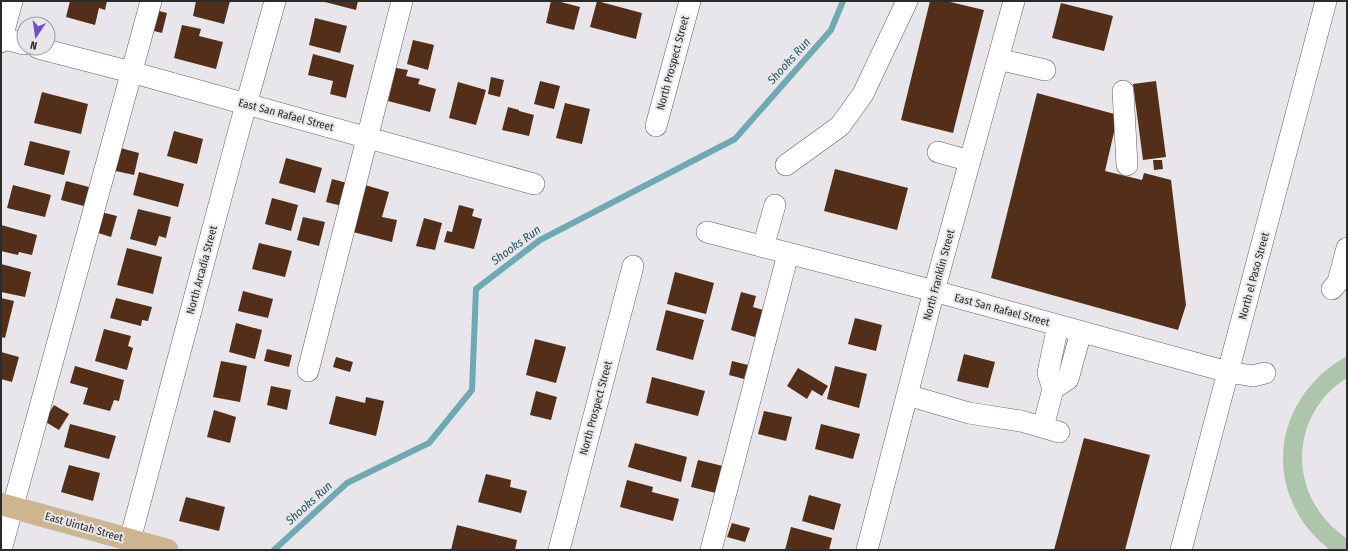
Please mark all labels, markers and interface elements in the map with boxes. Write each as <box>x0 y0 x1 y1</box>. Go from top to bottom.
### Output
street label: North Prospect Street <box>654 14 692 112</box>
north arrow <box>16 16 56 56</box>
water label: Shooks Run <box>764 35 813 88</box>
text: N <box>29 38 39 52</box>
street label: East San Rafael Street <box>237 96 336 134</box>
water label: Shooks Run <box>488 222 543 268</box>
street label: North Arcadia Street <box>184 224 220 316</box>
street label: North Franklin Street <box>921 228 957 322</box>
street label: North el Paso Street <box>1236 231 1272 321</box>
street label: East San Rafael Street <box>953 291 1052 329</box>
street label: North Prospect Street <box>577 359 615 457</box>
water label: Shooks Run <box>282 479 335 528</box>
street label: East Uintah Street <box>43 510 125 544</box>

